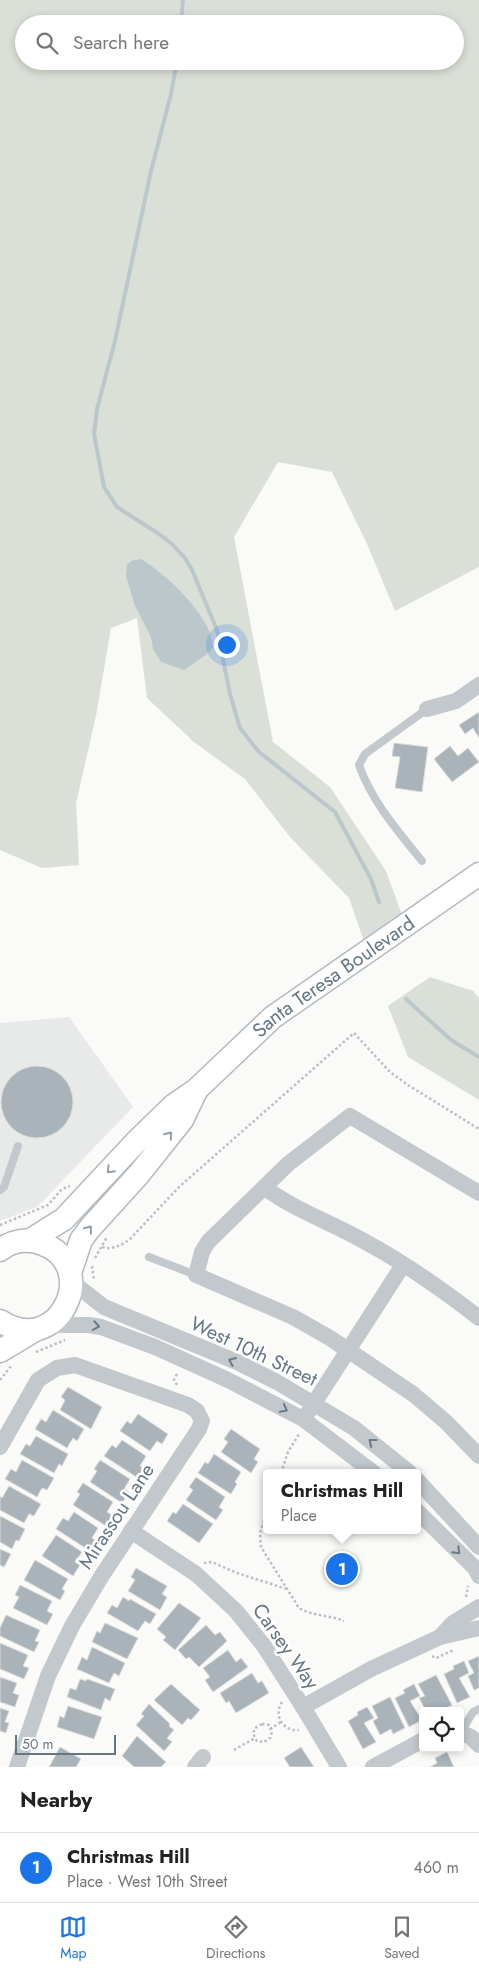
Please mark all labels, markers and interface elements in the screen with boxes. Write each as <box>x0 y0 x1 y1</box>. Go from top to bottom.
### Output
search box <box>15 15 464 70</box>
icon: search <box>33 29 61 57</box>
text: Search here <box>73 29 169 56</box>
your location <box>214 632 240 658</box>
street label: Santa Teresa Boulevard <box>246 909 421 1045</box>
one-way arrow <box>164 1132 173 1141</box>
one-way arrow <box>107 1164 116 1173</box>
one-way arrow <box>84 1225 93 1234</box>
street label: West 10th Street <box>185 1309 322 1394</box>
one-way arrow <box>92 1321 101 1331</box>
one-way arrow <box>228 1356 237 1367</box>
one-way arrow <box>279 1402 288 1412</box>
one-way arrow <box>369 1440 378 1448</box>
street label: Mirassou Lane <box>71 1458 161 1575</box>
popup <box>263 1469 421 1534</box>
text: Christmas Hill <box>281 1477 403 1504</box>
text: Place <box>281 1504 317 1527</box>
one-way arrow <box>452 1545 461 1554</box>
pin: 1 <box>326 1550 358 1588</box>
street label: Carsey Way <box>245 1597 326 1695</box>
map controls <box>419 1707 464 1752</box>
button: locate <box>419 1707 464 1752</box>
scale bar <box>15 1732 116 1755</box>
text: 50 m <box>22 1734 53 1754</box>
text: Nearby <box>20 1785 92 1815</box>
text: Christmas Hill <box>67 1843 190 1870</box>
text: 1 <box>32 1856 40 1879</box>
text: 460 m <box>414 1856 459 1879</box>
text: Place · West 10th Street <box>67 1870 227 1893</box>
tab: Map <box>59 1913 87 1963</box>
tab: Directions <box>206 1913 265 1963</box>
tab: Saved <box>384 1913 420 1963</box>

